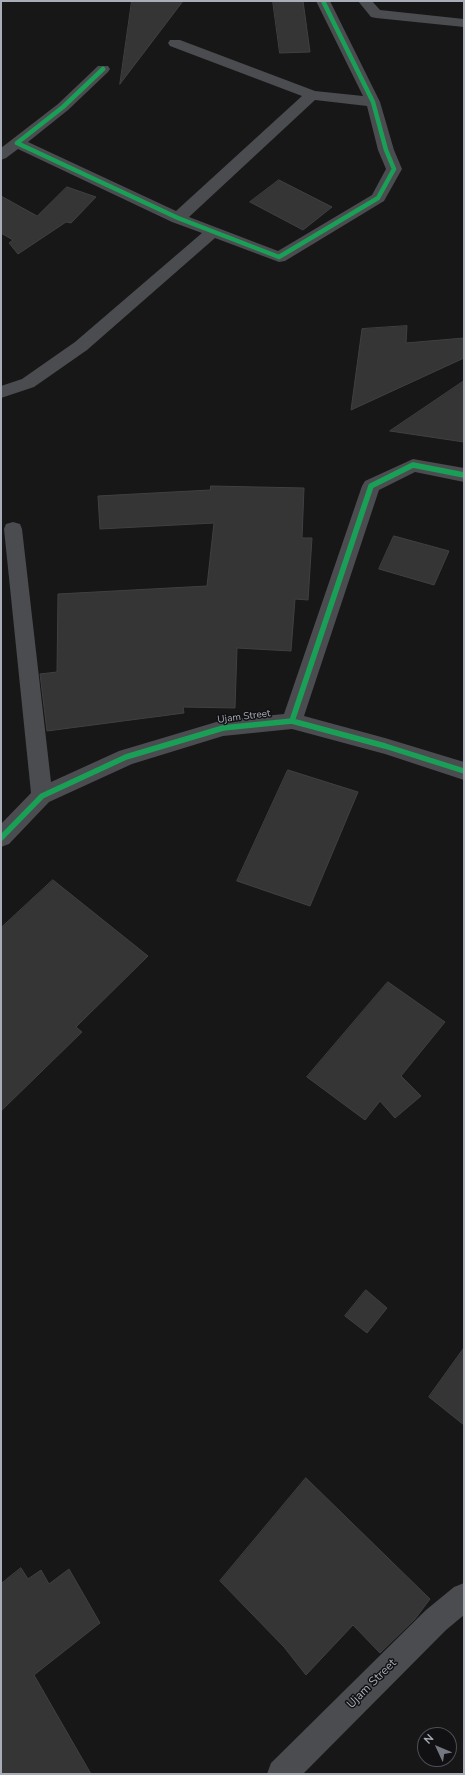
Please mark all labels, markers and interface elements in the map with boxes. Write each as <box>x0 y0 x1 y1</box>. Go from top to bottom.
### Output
street label: Ujam Street <box>217 708 271 726</box>
street label: Ujam Street <box>344 1656 400 1712</box>
north arrow <box>417 1727 457 1767</box>
text: N <box>420 1731 437 1747</box>

